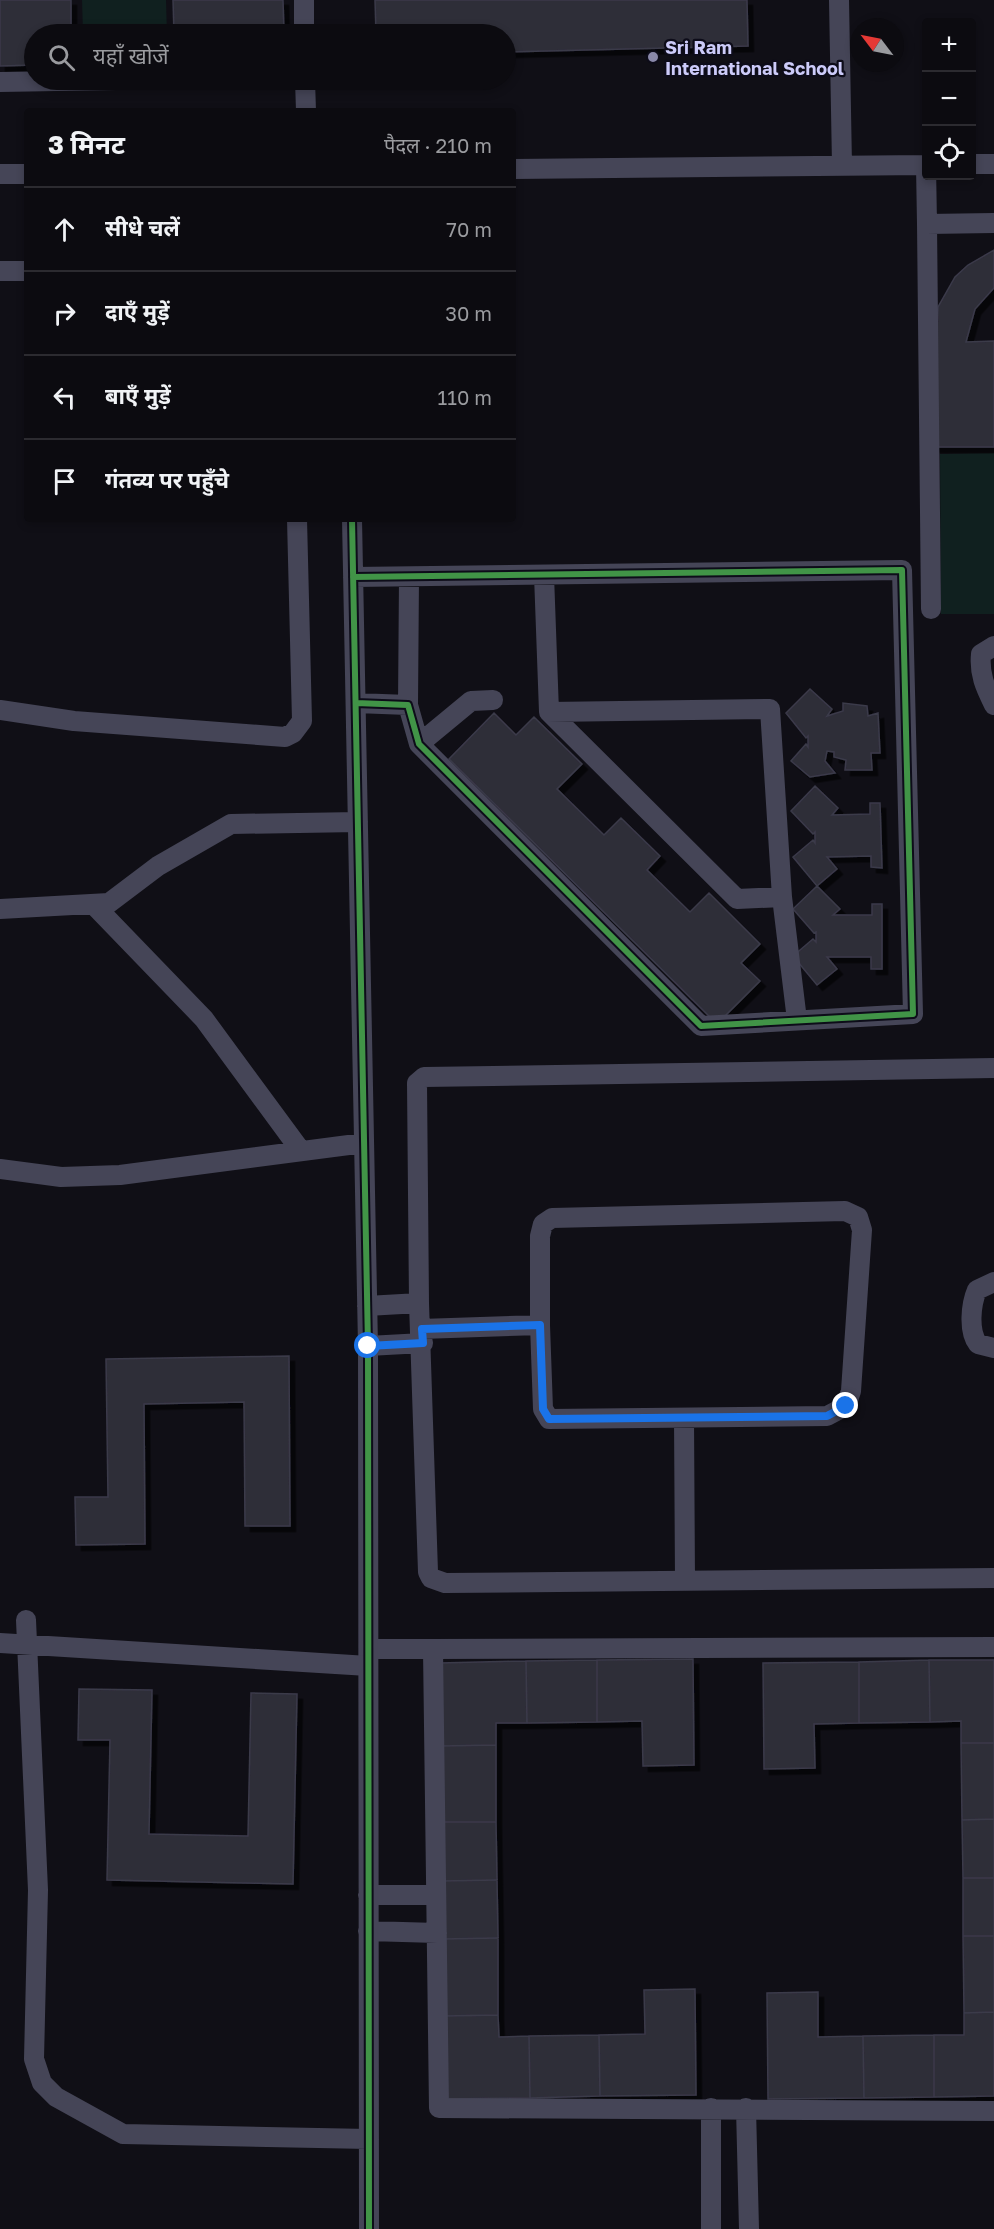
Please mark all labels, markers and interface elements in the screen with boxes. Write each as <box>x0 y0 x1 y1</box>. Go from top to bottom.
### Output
north arrow <box>850 18 904 72</box>
map controls <box>922 18 976 180</box>
button: + <box>922 18 976 72</box>
search box <box>24 24 516 90</box>
place label: Sri Ram International School <box>665 36 844 79</box>
icon: search <box>45 41 78 74</box>
text: यहाँ खोजें <box>93 42 169 69</box>
marker: Sri Ram International School <box>646 50 660 64</box>
button: − <box>922 72 976 126</box>
button: locate <box>922 126 976 180</box>
text: 3 मिनट <box>48 129 125 160</box>
text: पैदल · 210 m <box>384 133 492 157</box>
icon: ahead <box>48 213 81 246</box>
text: सीधे चलें <box>105 214 180 241</box>
text: 70 m <box>446 217 492 241</box>
icon: right <box>48 297 81 330</box>
text: दाएँ मुड़ें <box>105 298 170 325</box>
text: 30 m <box>445 301 492 325</box>
icon: left <box>48 381 81 414</box>
text: बाएँ मुड़ें <box>105 382 171 409</box>
text: 110 m <box>438 385 492 409</box>
icon: arrive <box>48 465 81 498</box>
text: गंतव्य पर पहुँचे <box>105 466 229 493</box>
route start <box>354 1332 380 1358</box>
route end <box>832 1392 858 1418</box>

